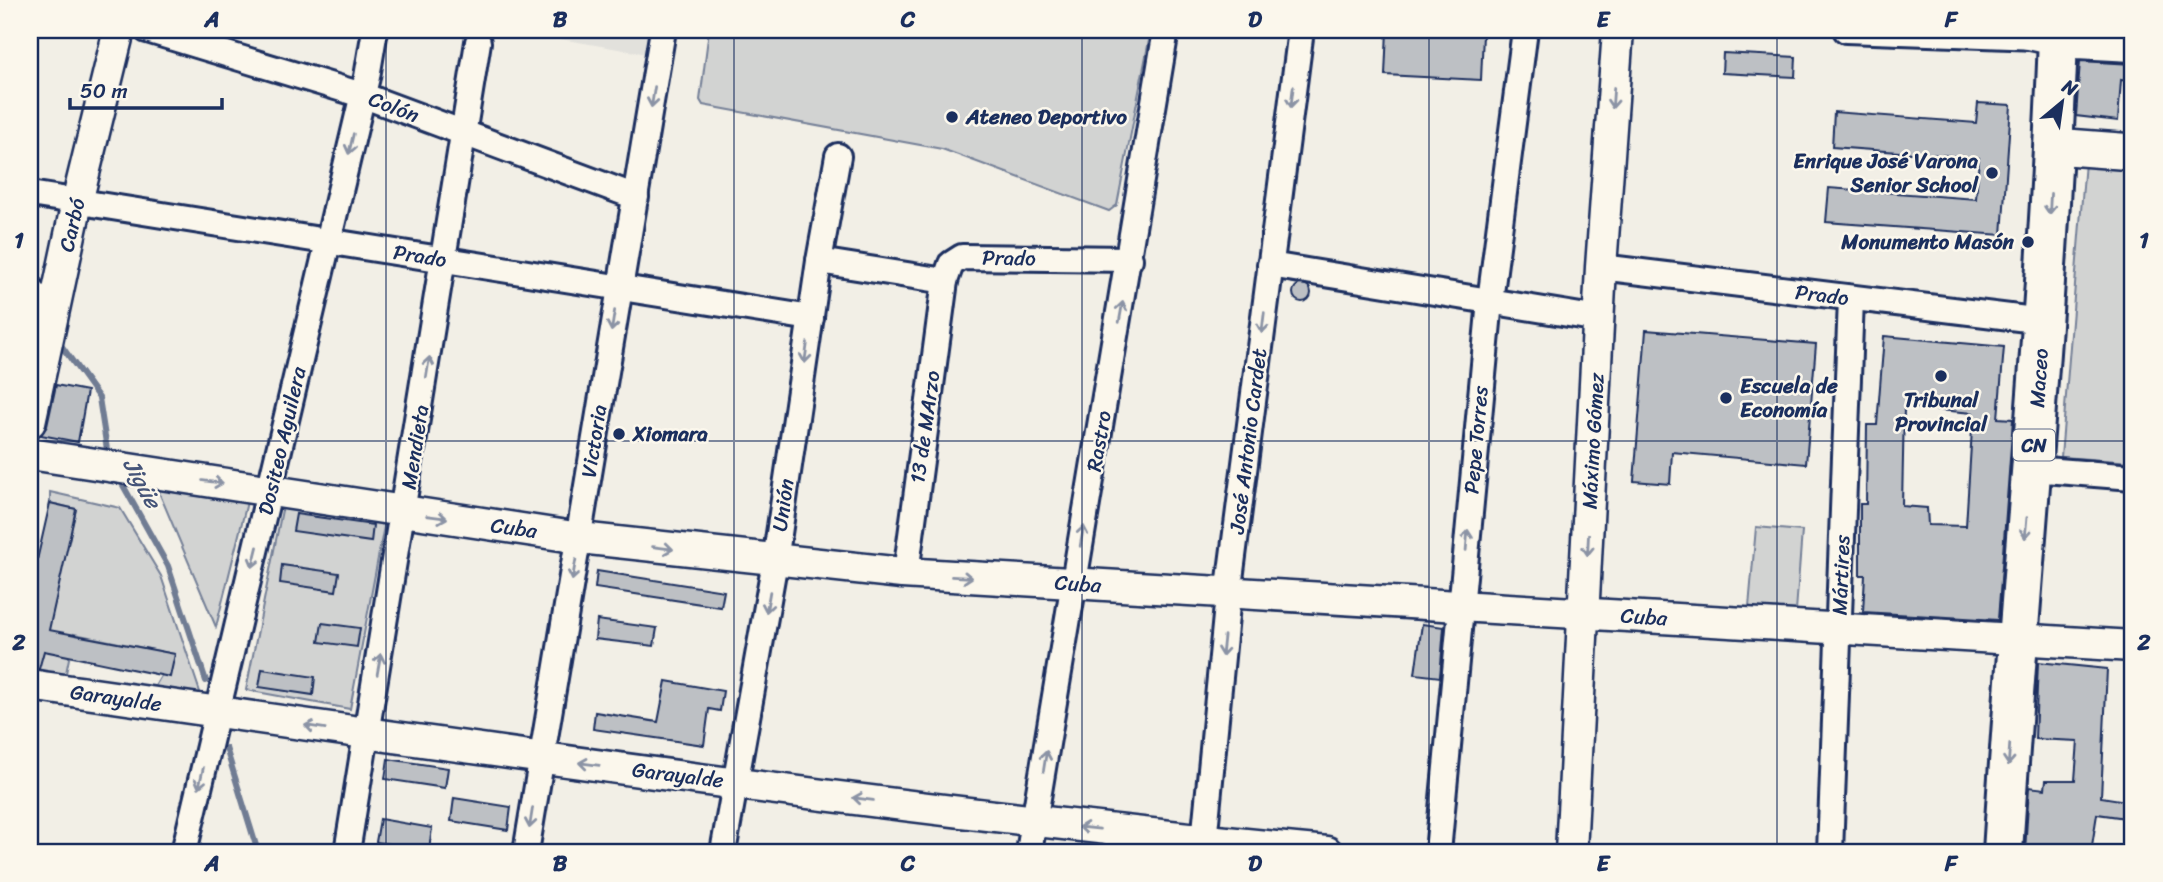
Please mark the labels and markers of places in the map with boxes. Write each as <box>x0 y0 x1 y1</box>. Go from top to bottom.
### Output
place label: Ateneo Deportivo <box>965 98 1127 136</box>
marker: Ateneo Deportivo <box>944 109 960 125</box>
place label: Enrique José Varona Senior School <box>1793 142 1979 204</box>
marker: Enrique José Varona Senior School <box>1984 165 2000 181</box>
place label: Monumento Masón <box>1840 223 2015 261</box>
marker: Monumento Masón <box>2020 234 2036 250</box>
place label: Escuela de Economía <box>1740 367 1838 429</box>
marker: Tribunal Provincial <box>1933 368 1949 384</box>
place label: Tribunal Provincial <box>1895 381 1988 443</box>
marker: Escuela de Economía <box>1718 390 1734 406</box>
place label: Xiomara <box>631 415 708 453</box>
marker: Xiomara <box>611 426 627 442</box>

